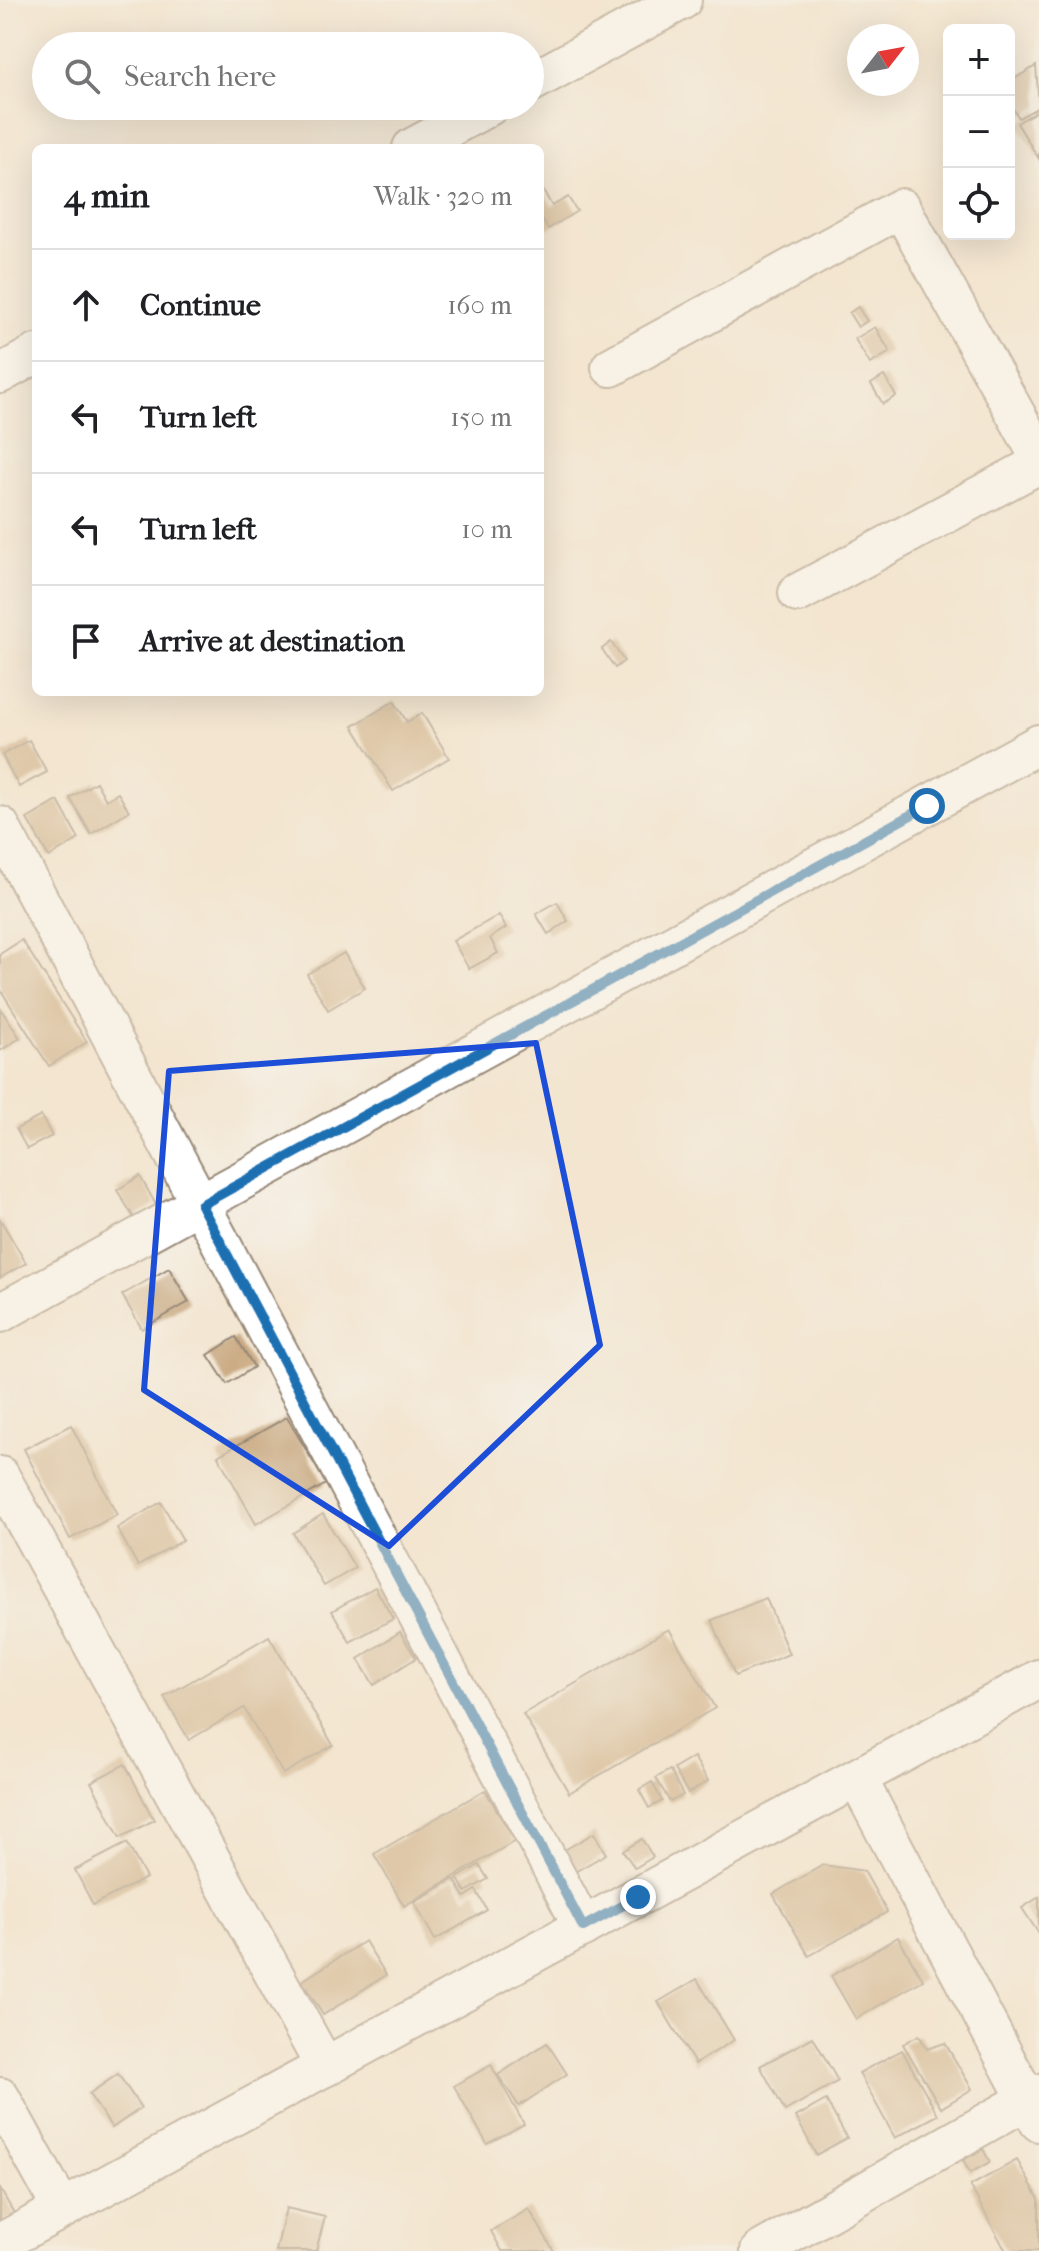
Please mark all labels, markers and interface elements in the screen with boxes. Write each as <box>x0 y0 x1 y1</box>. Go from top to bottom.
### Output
north arrow <box>847 24 919 96</box>
map controls <box>943 24 1015 240</box>
button: + <box>943 24 1015 96</box>
search box <box>32 32 544 120</box>
icon: search <box>60 54 104 98</box>
text: Search here <box>124 59 276 94</box>
button: − <box>943 96 1015 168</box>
button: locate <box>943 168 1015 240</box>
text: 4 min <box>64 176 149 216</box>
text: Walk · 320 m <box>374 181 512 212</box>
icon: ahead <box>64 283 108 327</box>
text: Continue <box>140 288 261 323</box>
text: 160 m <box>447 290 512 321</box>
icon: left <box>64 395 108 439</box>
text: Turn left <box>140 400 257 435</box>
text: 150 m <box>450 402 512 433</box>
icon: left <box>64 507 108 551</box>
text: Turn left <box>140 512 257 547</box>
text: 10 m <box>461 514 512 545</box>
icon: arrive <box>64 619 108 663</box>
text: Arrive at destination <box>140 624 405 659</box>
route start <box>909 788 945 824</box>
route end <box>620 1879 656 1915</box>

